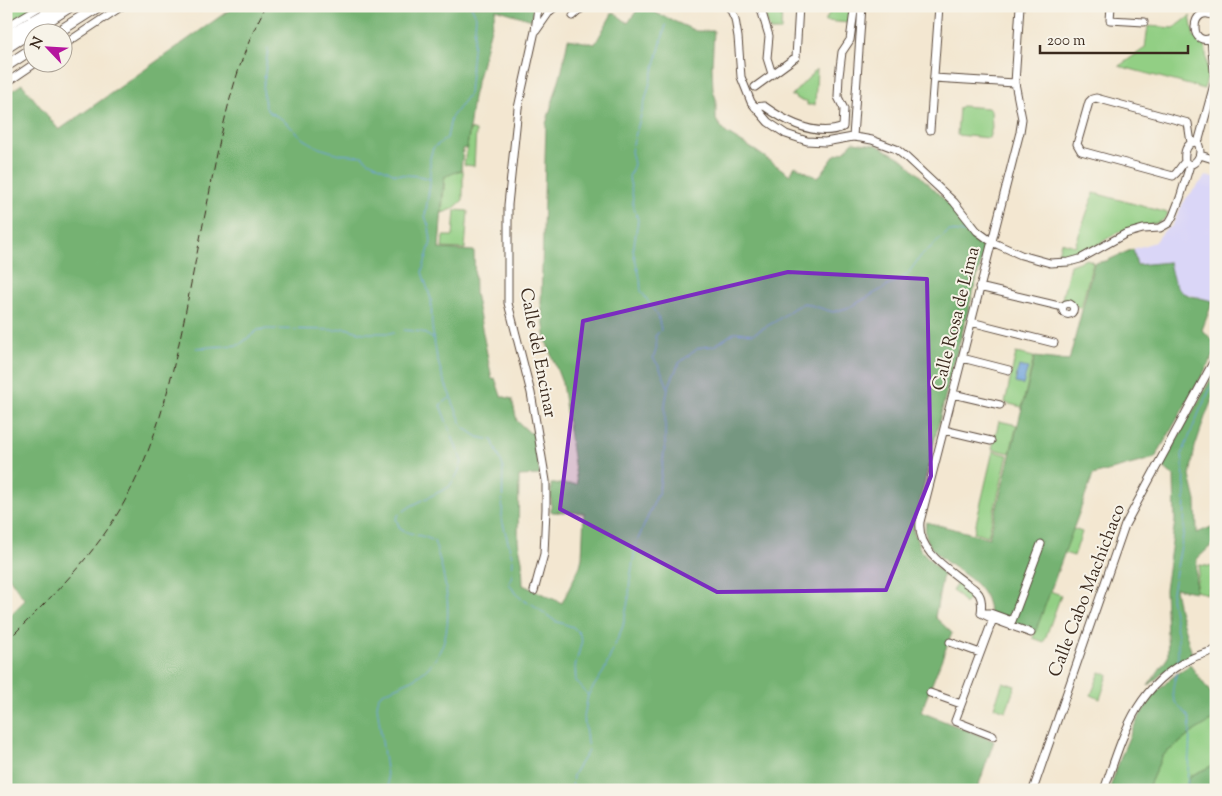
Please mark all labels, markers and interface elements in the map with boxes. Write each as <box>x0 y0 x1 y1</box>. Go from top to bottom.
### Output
north arrow <box>22 22 72 72</box>
scale bar <box>1040 22 1187 54</box>
text: 200 m <box>1047 31 1086 52</box>
text: N <box>27 34 49 53</box>
street label: Calle Rosa de Lima <box>927 244 987 394</box>
street label: Calle del Encinar <box>512 286 562 420</box>
street label: Calle Cabo Machichaco <box>1043 501 1133 681</box>

